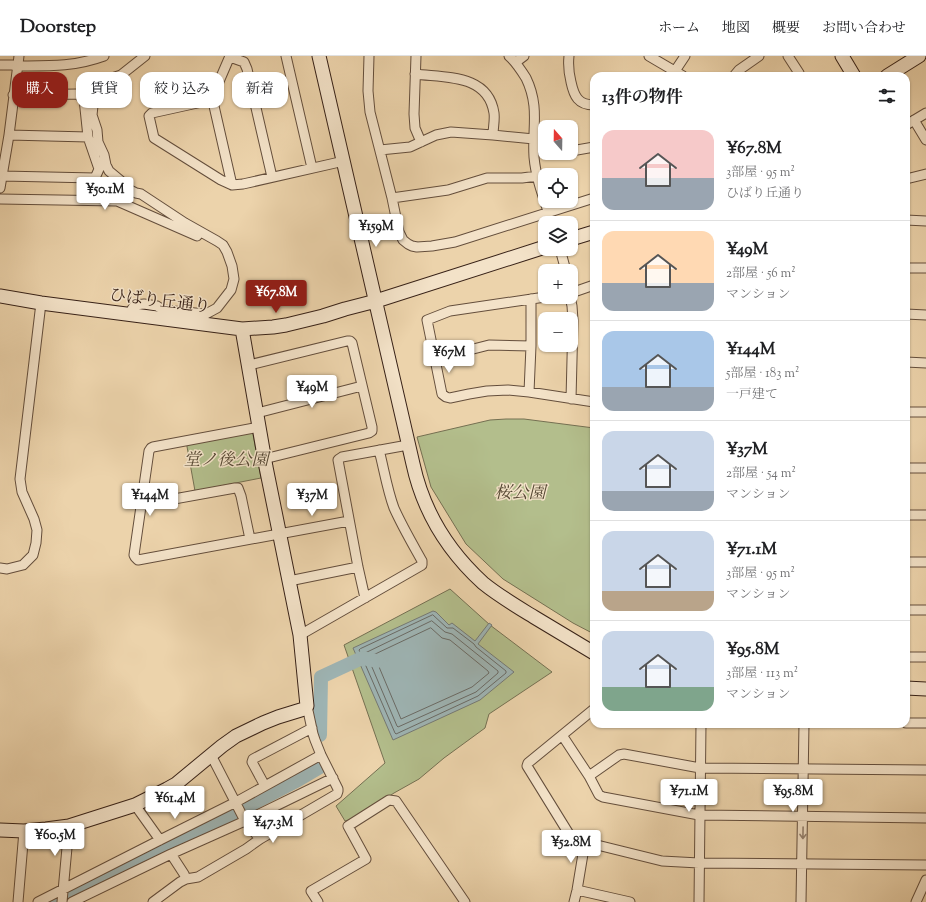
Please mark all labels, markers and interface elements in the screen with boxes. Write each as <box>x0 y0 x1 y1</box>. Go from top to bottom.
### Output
text: Doorstep <box>20 14 96 41</box>
text: ホーム <box>658 19 700 39</box>
text: 地図 <box>722 19 750 39</box>
text: 概要 <box>772 19 800 39</box>
text: お問い合わせ <box>822 19 906 39</box>
chip: 購入 <box>12 72 68 108</box>
chip: 賃貸 <box>76 72 132 108</box>
chip: 絞り込み <box>140 72 224 108</box>
chip: 新着 <box>232 72 288 108</box>
icon: filters <box>876 85 898 107</box>
text: 13件の物件 <box>602 86 683 110</box>
north arrow <box>538 120 578 160</box>
map controls <box>538 120 578 352</box>
text: ¥67.8M <box>726 137 782 161</box>
icon: home <box>634 146 682 194</box>
text: 3部屋 · 95 m² <box>726 164 795 182</box>
button: locate <box>538 168 578 208</box>
pin: ¥50.1M <box>72 177 138 211</box>
text: ¥50.1M <box>86 181 125 199</box>
text: ひばり丘通り <box>726 185 804 203</box>
pin: ¥159M <box>348 214 404 248</box>
button: layers <box>538 216 578 256</box>
text: ¥159M <box>358 218 394 236</box>
text: ¥49M <box>726 238 768 262</box>
icon: home <box>634 247 682 295</box>
button: + <box>538 264 578 304</box>
text: 2部屋 · 56 m² <box>726 265 796 283</box>
pin: ¥67.8M <box>243 280 309 314</box>
street label: ひばり丘通り <box>108 284 212 320</box>
text: ¥67.8M <box>255 284 297 302</box>
text: マンション <box>726 286 790 304</box>
button: − <box>538 312 578 352</box>
text: ¥144M <box>726 338 776 362</box>
pin: ¥67M <box>425 340 473 374</box>
text: ¥67M <box>432 344 466 362</box>
icon: home <box>634 347 682 395</box>
text: 5部屋 · 183 m² <box>726 365 799 383</box>
pin: ¥49M <box>288 375 336 409</box>
text: ¥49M <box>296 379 328 397</box>
text: 一戸建て <box>726 386 778 404</box>
text: ¥37M <box>726 438 768 462</box>
icon: home <box>634 447 682 495</box>
park label: 堂ノ後公園 <box>184 449 271 473</box>
text: 2部屋 · 54 m² <box>726 465 796 483</box>
park label: 桜公園 <box>495 482 548 506</box>
pin: ¥144M <box>122 483 178 517</box>
pin: ¥37M <box>288 483 336 517</box>
text: マンション <box>726 486 790 504</box>
text: ¥144M <box>131 487 169 505</box>
text: ¥37M <box>296 487 328 505</box>
text: ¥71.1M <box>726 538 777 562</box>
icon: home <box>634 547 682 595</box>
text: 3部屋 · 95 m² <box>726 565 795 583</box>
text: マンション <box>726 586 790 604</box>
text: ¥95.8M <box>726 638 779 662</box>
icon: home <box>634 647 682 695</box>
text: 3部屋 · 113 m² <box>726 665 798 683</box>
text: マンション <box>726 686 790 704</box>
pin: ¥71.1M <box>656 779 722 813</box>
pin: ¥95.8M <box>760 779 826 813</box>
text: ¥71.1M <box>670 783 708 801</box>
text: ¥95.8M <box>773 783 813 801</box>
pin: ¥61.4M <box>142 786 208 820</box>
text: ¥61.4M <box>154 790 196 808</box>
pin: ¥47.3M <box>240 810 306 844</box>
text: ¥47.3M <box>253 814 293 832</box>
pin: ¥60.5M <box>22 823 88 857</box>
one-way arrow <box>799 826 807 839</box>
text: ¥60.5M <box>34 827 76 845</box>
pin: ¥52.8M <box>538 830 604 864</box>
text: ¥52.8M <box>551 834 591 852</box>

